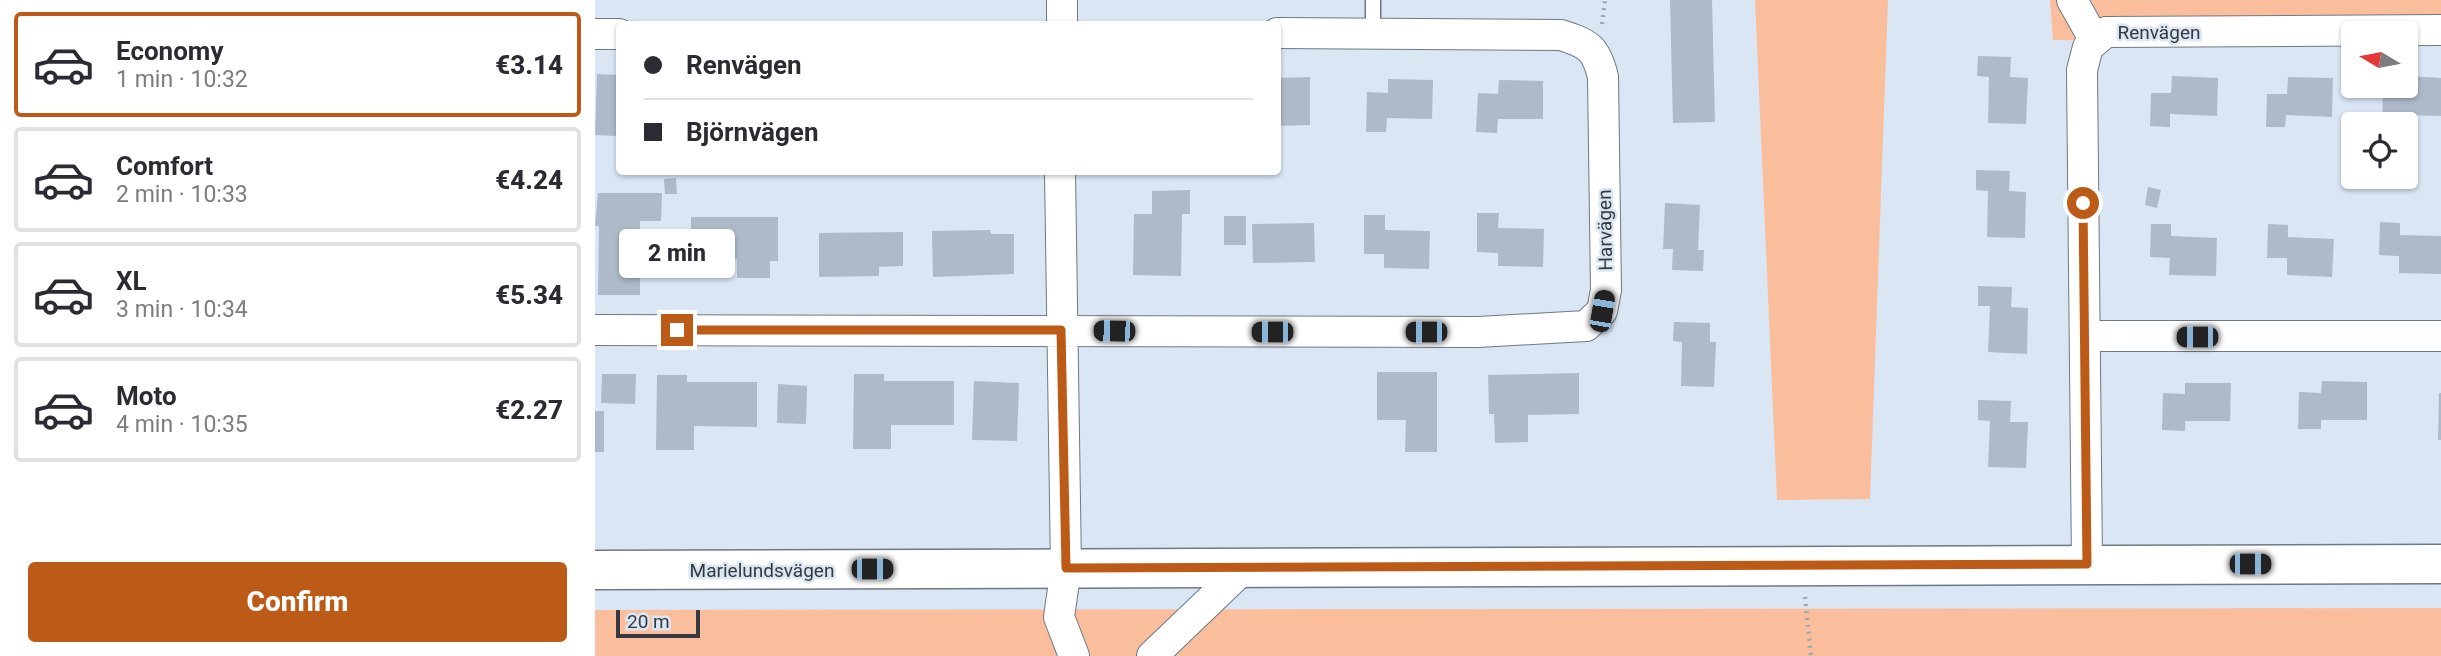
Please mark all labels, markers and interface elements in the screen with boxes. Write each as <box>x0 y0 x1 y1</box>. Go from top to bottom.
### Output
street label: Renvägen <box>2118 21 2200 44</box>
north arrow <box>2341 21 2419 98</box>
map controls <box>2341 21 2418 189</box>
icon: car <box>32 33 95 96</box>
text: Economy <box>116 36 223 66</box>
text: €3.14 <box>495 50 563 80</box>
text: Renvägen <box>686 50 802 80</box>
text: 1 min · 10:32 <box>116 66 248 93</box>
button: locate <box>2341 112 2418 189</box>
text: Björnvägen <box>686 117 819 147</box>
icon: car <box>32 148 95 211</box>
text: Comfort <box>116 151 213 181</box>
text: €4.24 <box>495 165 563 195</box>
text: 2 min · 10:33 <box>116 181 248 208</box>
route start <box>2067 187 2099 219</box>
street label: Harvägen <box>1593 189 1617 271</box>
callout: 2 min <box>619 229 735 278</box>
text: 2 min <box>648 240 706 267</box>
icon: car <box>32 263 95 326</box>
text: XL <box>116 266 147 296</box>
text: €5.34 <box>495 280 563 310</box>
car <box>1589 288 1616 334</box>
text: 3 min · 10:34 <box>116 296 248 323</box>
route end <box>661 314 693 346</box>
car <box>1093 320 1136 342</box>
car <box>1252 322 1294 343</box>
car <box>1406 322 1448 343</box>
car <box>2177 327 2219 348</box>
icon: car <box>32 378 95 441</box>
text: Moto <box>116 381 177 411</box>
text: €2.27 <box>495 395 563 425</box>
text: 4 min · 10:35 <box>116 411 248 438</box>
car <box>2230 554 2272 575</box>
street label: Marielundsvägen <box>690 559 834 582</box>
car <box>852 559 894 580</box>
button: Confirm <box>28 562 567 642</box>
scale bar <box>616 607 700 639</box>
text: 20 m <box>627 610 670 633</box>

